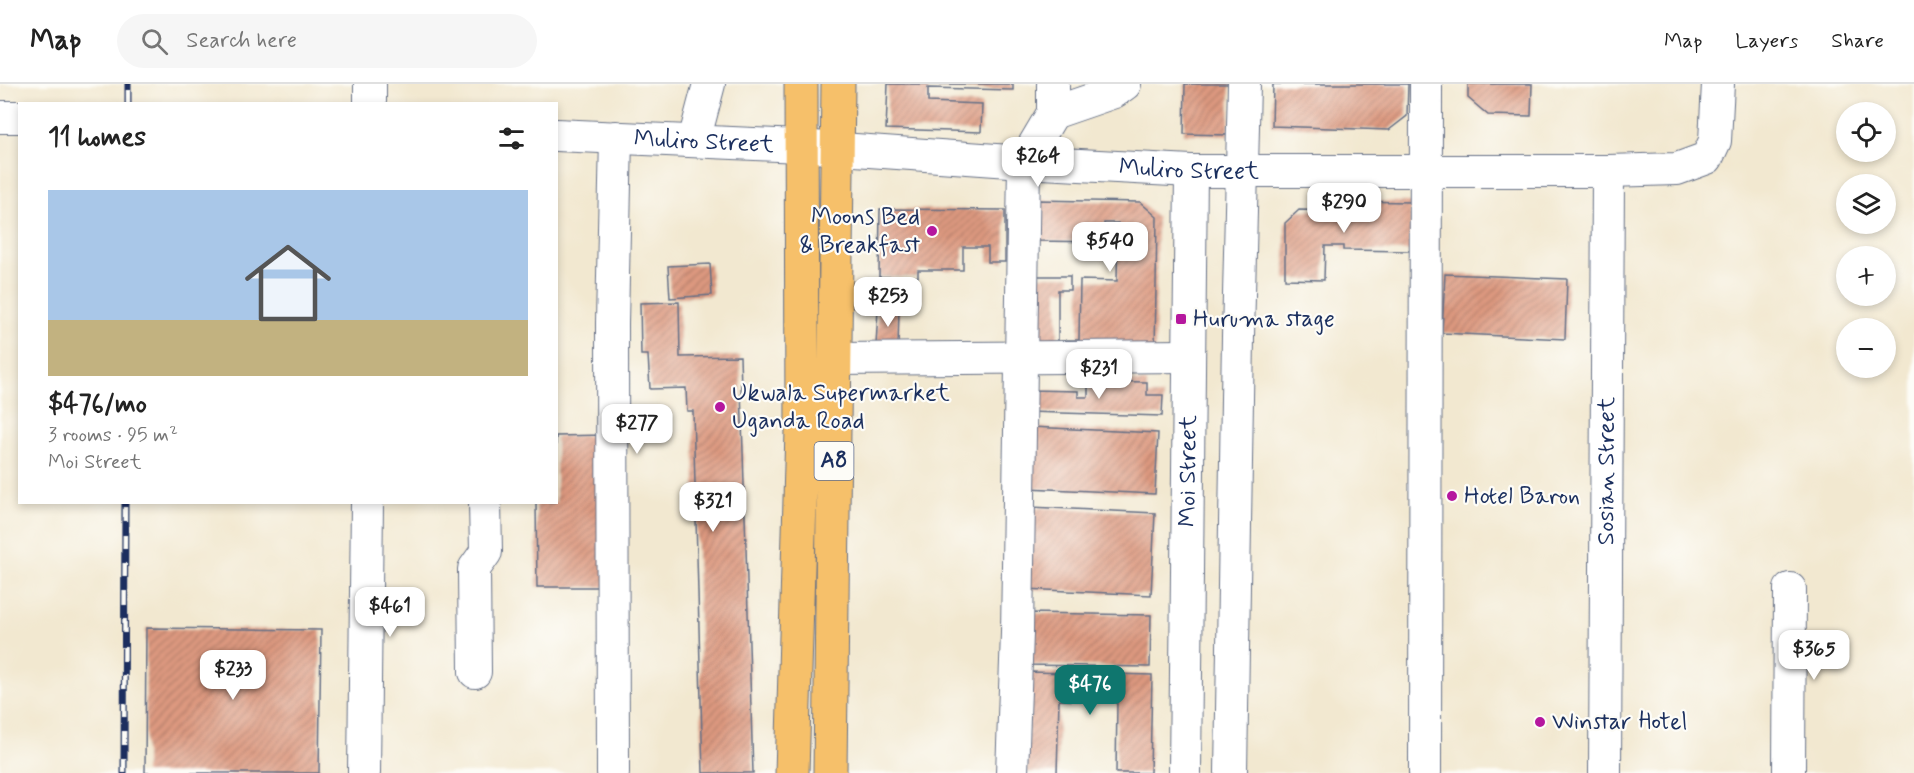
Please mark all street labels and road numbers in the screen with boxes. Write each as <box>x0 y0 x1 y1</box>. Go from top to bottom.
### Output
street label: Muliro Street <box>633 123 775 160</box>
street label: Muliro Street <box>1118 152 1259 187</box>
street label: Sosian Street <box>1591 397 1622 545</box>
street label: Moi Street <box>1172 415 1204 527</box>
road number: A8 <box>814 442 854 480</box>

